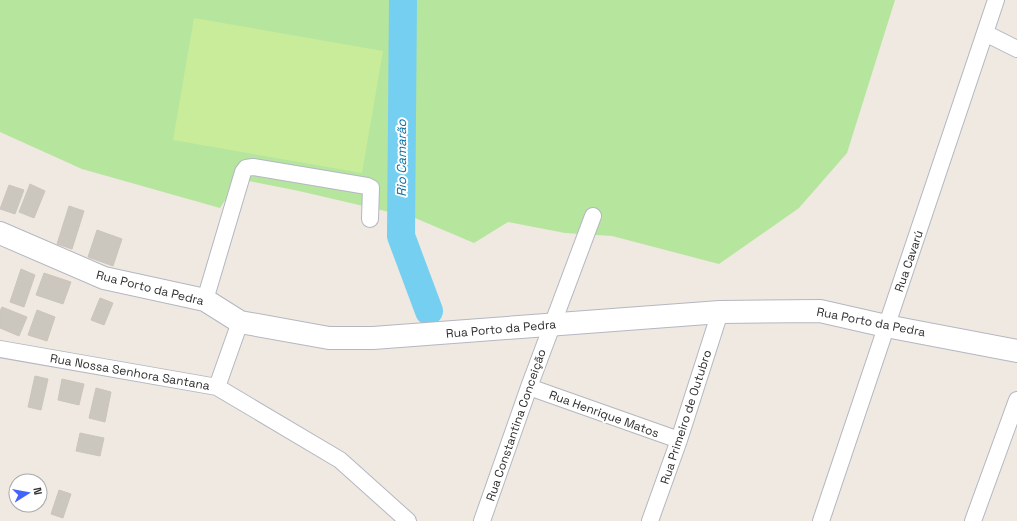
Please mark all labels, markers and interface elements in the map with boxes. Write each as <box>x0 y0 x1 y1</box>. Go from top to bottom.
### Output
water label: Rio Camarão <box>393 118 410 197</box>
street label: Rua Cavarú <box>891 228 927 294</box>
street label: Rua Porto da Pedra <box>94 267 206 309</box>
street label: Rua Porto da Pedra <box>815 304 927 340</box>
street label: Rua Porto da Pedra <box>445 316 557 342</box>
street label: Rua Constantina Conceição <box>482 347 550 503</box>
street label: Rua Primeiro de Outubro <box>657 348 715 486</box>
street label: Rua Nossa Senhora Santana <box>49 350 211 394</box>
street label: Rua Henrique Matos <box>547 387 661 441</box>
north arrow <box>8 473 48 513</box>
text: N <box>30 486 45 496</box>

